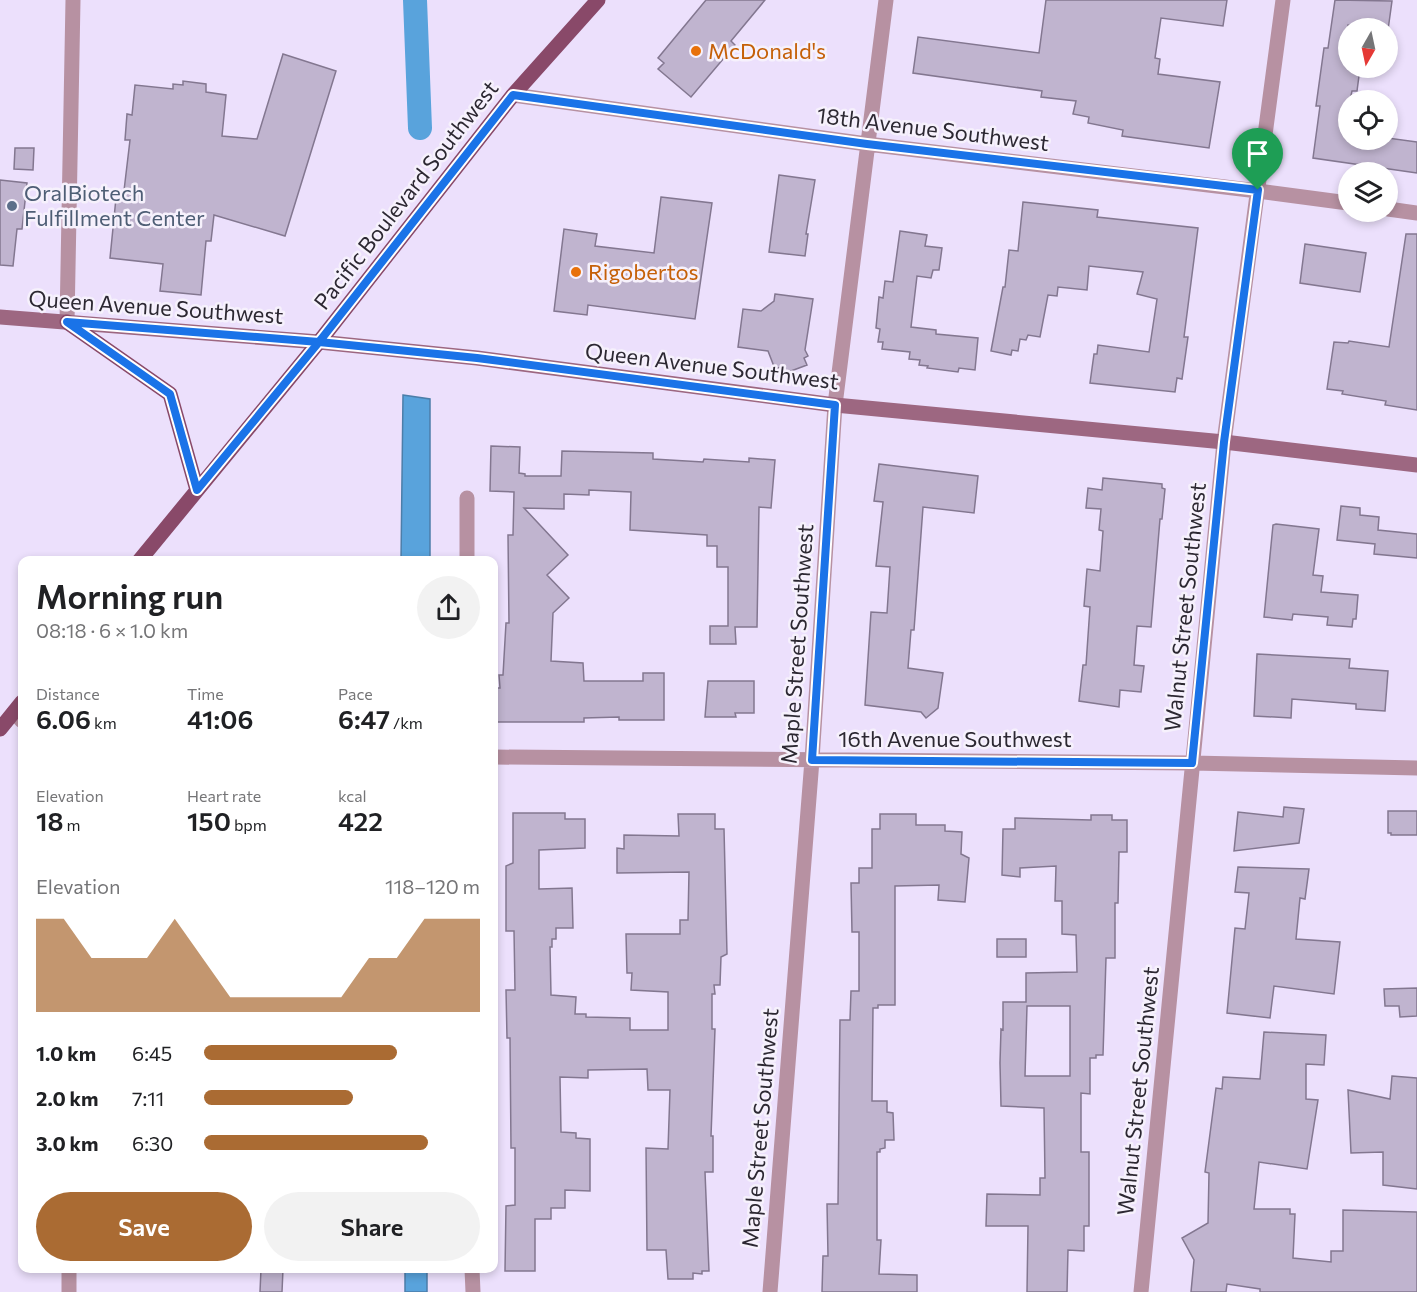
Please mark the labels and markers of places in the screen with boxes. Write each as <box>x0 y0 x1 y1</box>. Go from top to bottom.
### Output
place label: McDonald's <box>708 37 826 64</box>
marker: McDonald's <box>689 44 703 58</box>
pin <box>1232 128 1283 190</box>
place label: OralBiotech Fulfillment Center <box>24 179 205 231</box>
marker: OralBiotech Fulfillment Center <box>5 199 19 213</box>
place label: Rigobertos <box>588 258 698 285</box>
marker: Rigobertos <box>569 265 583 279</box>

